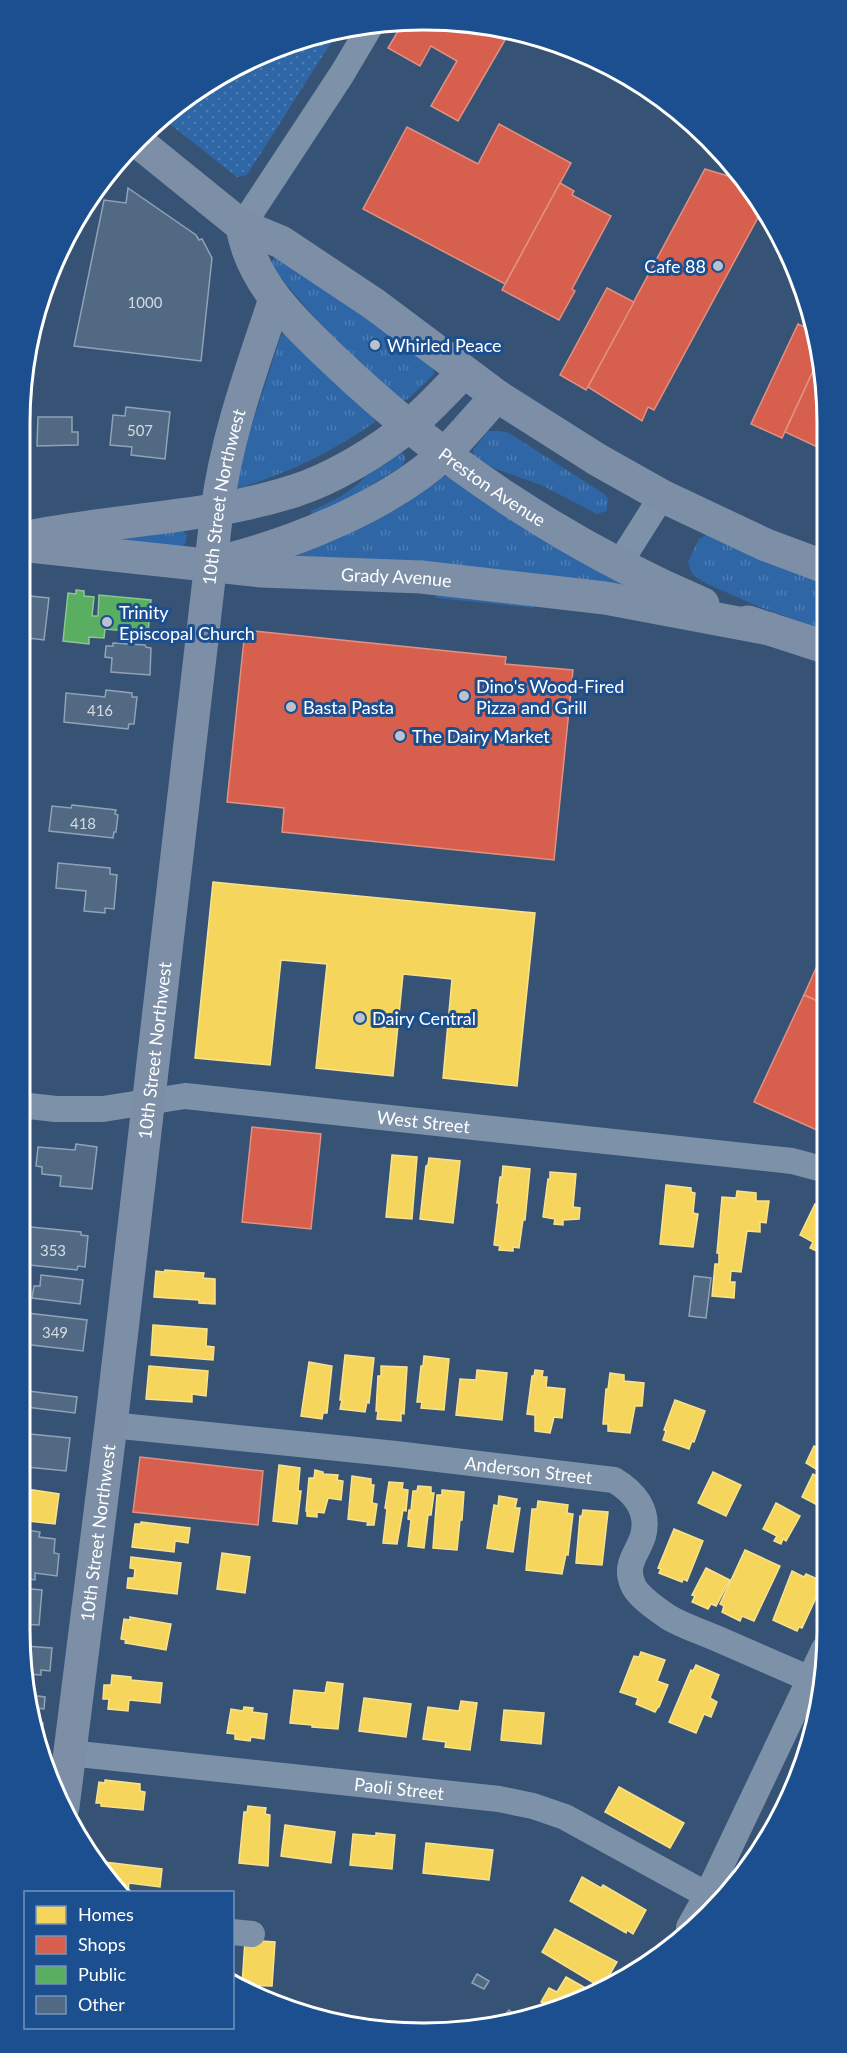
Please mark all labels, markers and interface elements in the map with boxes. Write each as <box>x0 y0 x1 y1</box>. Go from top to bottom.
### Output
place label: Cafe 88 <box>644 255 706 277</box>
marker: Cafe 88 <box>711 259 725 273</box>
house number: 1000 <box>128 293 163 311</box>
place label: Whirled Peace <box>387 334 502 356</box>
marker: Whirled Peace <box>368 338 382 352</box>
street label: 10th Street Northwest <box>197 406 250 586</box>
house number: 507 <box>127 421 153 439</box>
street label: Preston Avenue <box>435 443 550 531</box>
street label: Grady Avenue <box>341 563 453 591</box>
place label: Trinity Episcopal Church <box>119 601 255 644</box>
marker: Trinity Episcopal Church <box>100 615 114 629</box>
place label: Dino's Wood-Fired Pizza and Grill <box>476 675 624 718</box>
marker: Dino's Wood-Fired Pizza and Grill <box>457 689 471 703</box>
place label: Basta Pasta <box>303 696 394 718</box>
marker: Basta Pasta <box>284 700 298 714</box>
house number: 416 <box>87 701 113 719</box>
place label: The Dairy Market <box>412 725 550 747</box>
marker: The Dairy Market <box>393 729 407 743</box>
house number: 418 <box>70 814 96 832</box>
street label: 10th Street Northwest <box>133 960 176 1140</box>
place label: Dairy Central <box>372 1007 476 1029</box>
marker: Dairy Central <box>353 1011 367 1025</box>
street label: West Street <box>376 1106 472 1137</box>
house number: 353 <box>40 1241 66 1259</box>
house number: 349 <box>42 1323 68 1341</box>
street label: 10th Street Northwest <box>75 1443 120 1623</box>
street label: Anderson Street <box>464 1451 594 1488</box>
street label: Paoli Street <box>353 1773 446 1804</box>
legend <box>24 1891 234 2029</box>
text: Homes <box>78 1903 134 1925</box>
text: Shops <box>78 1933 126 1955</box>
text: Public <box>78 1963 126 1985</box>
text: Other <box>78 1993 125 2015</box>

